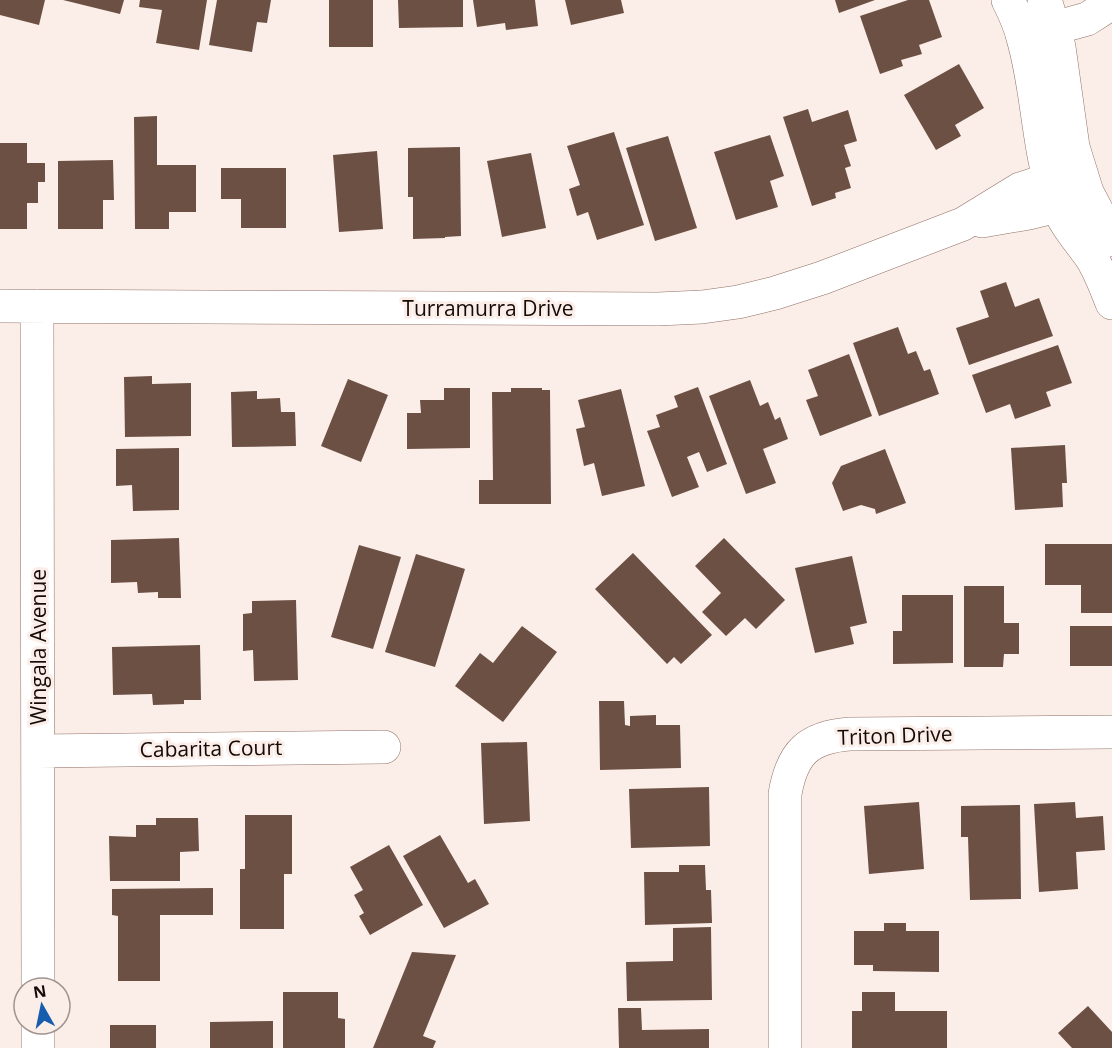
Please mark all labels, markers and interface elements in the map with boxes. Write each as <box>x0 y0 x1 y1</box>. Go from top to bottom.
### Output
street label: Turramurra Drive <box>402 294 574 322</box>
street label: Wingala Avenue <box>24 569 52 725</box>
street label: Triton Drive <box>837 719 953 751</box>
street label: Cabarita Court <box>139 733 283 763</box>
north arrow <box>12 976 72 1036</box>
text: N <box>32 979 48 1003</box>

